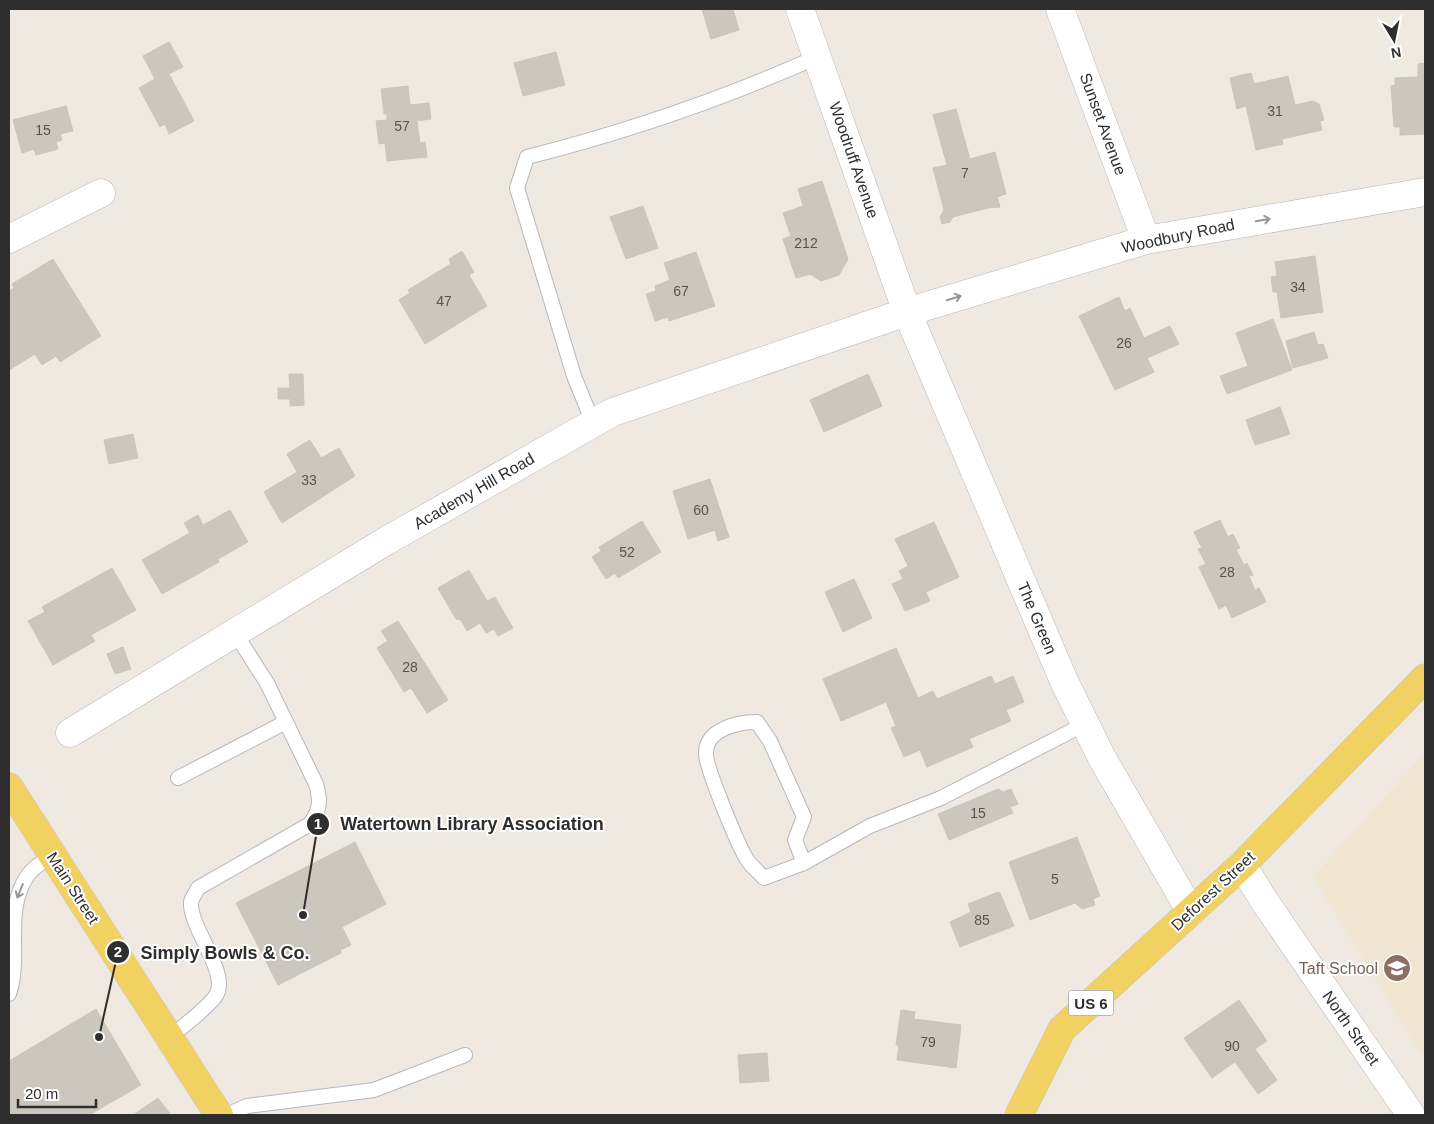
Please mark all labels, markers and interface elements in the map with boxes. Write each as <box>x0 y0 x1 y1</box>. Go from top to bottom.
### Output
north arrow <box>1369 15 1419 65</box>
text: N <box>1390 44 1403 62</box>
street label: Sunset Avenue <box>1077 71 1129 177</box>
street label: Woodruff Avenue <box>826 100 882 220</box>
house number: 31 <box>1267 103 1283 119</box>
house number: 57 <box>394 118 410 134</box>
house number: 15 <box>35 122 51 138</box>
house number: 7 <box>961 165 969 181</box>
one-way arrow <box>1255 214 1271 224</box>
street label: Woodbury Road <box>1120 216 1236 256</box>
house number: 212 <box>794 235 818 251</box>
house number: 34 <box>1290 279 1306 295</box>
house number: 67 <box>673 283 689 299</box>
one-way arrow <box>945 292 961 302</box>
house number: 47 <box>436 293 452 309</box>
house number: 26 <box>1116 335 1132 351</box>
street label: Academy Hill Road <box>411 450 537 532</box>
house number: 33 <box>301 472 317 488</box>
house number: 60 <box>693 502 709 518</box>
house number: 52 <box>619 544 635 560</box>
house number: 28 <box>1219 564 1235 580</box>
street label: The Green <box>1014 579 1060 657</box>
house number: 28 <box>402 659 418 675</box>
house number: 15 <box>970 805 986 821</box>
callout: Watertown Library Association <box>305 807 614 840</box>
text: Watertown Library Association <box>340 814 604 834</box>
text: 1 <box>314 815 322 832</box>
street label: Deforest Street <box>1168 848 1259 934</box>
street label: Main Street <box>44 849 103 927</box>
house number: 5 <box>1051 871 1059 887</box>
one-way arrow <box>15 883 25 898</box>
house number: 85 <box>974 912 990 928</box>
callout: Simply Bowls & Co. <box>105 936 319 969</box>
text: 2 <box>114 943 122 960</box>
text: Simply Bowls & Co. <box>140 943 310 963</box>
school or university icon: Taft School <box>1382 953 1412 983</box>
place label: Taft School <box>1299 960 1378 977</box>
street label: North Street <box>1319 988 1383 1069</box>
road number: US 6 <box>1068 990 1114 1016</box>
house number: 79 <box>920 1034 936 1050</box>
house number: 90 <box>1224 1038 1240 1054</box>
scale bar <box>18 1076 95 1108</box>
text: 20 m <box>25 1085 58 1102</box>

